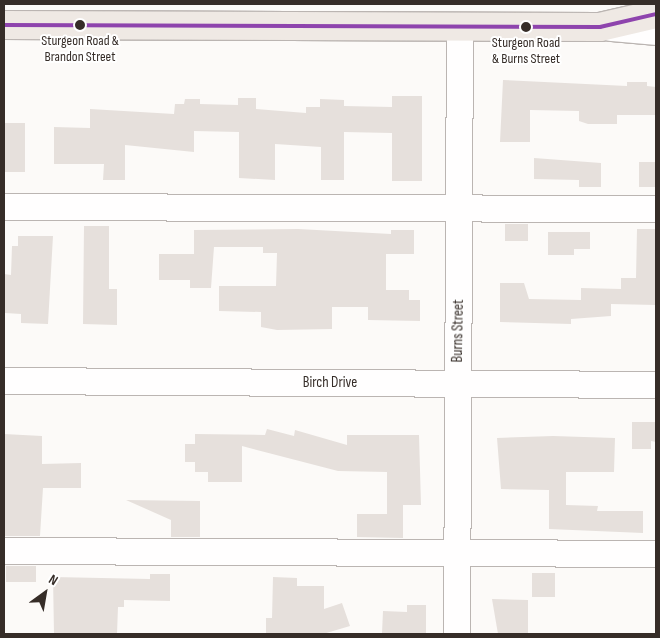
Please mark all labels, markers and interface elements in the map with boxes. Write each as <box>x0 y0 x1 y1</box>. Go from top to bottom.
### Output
marker: Sturgeon Road & Brandon Street <box>75 20 85 30</box>
marker: Sturgeon Road & Burns Street <box>521 22 531 32</box>
place label: Sturgeon Road & Brandon Street <box>41 33 119 65</box>
place label: Sturgeon Road & Burns Street <box>492 35 560 68</box>
street label: Burns Street <box>448 299 468 363</box>
street label: Birch Drive <box>303 374 357 392</box>
north arrow <box>20 568 70 618</box>
text: N <box>46 571 61 589</box>

